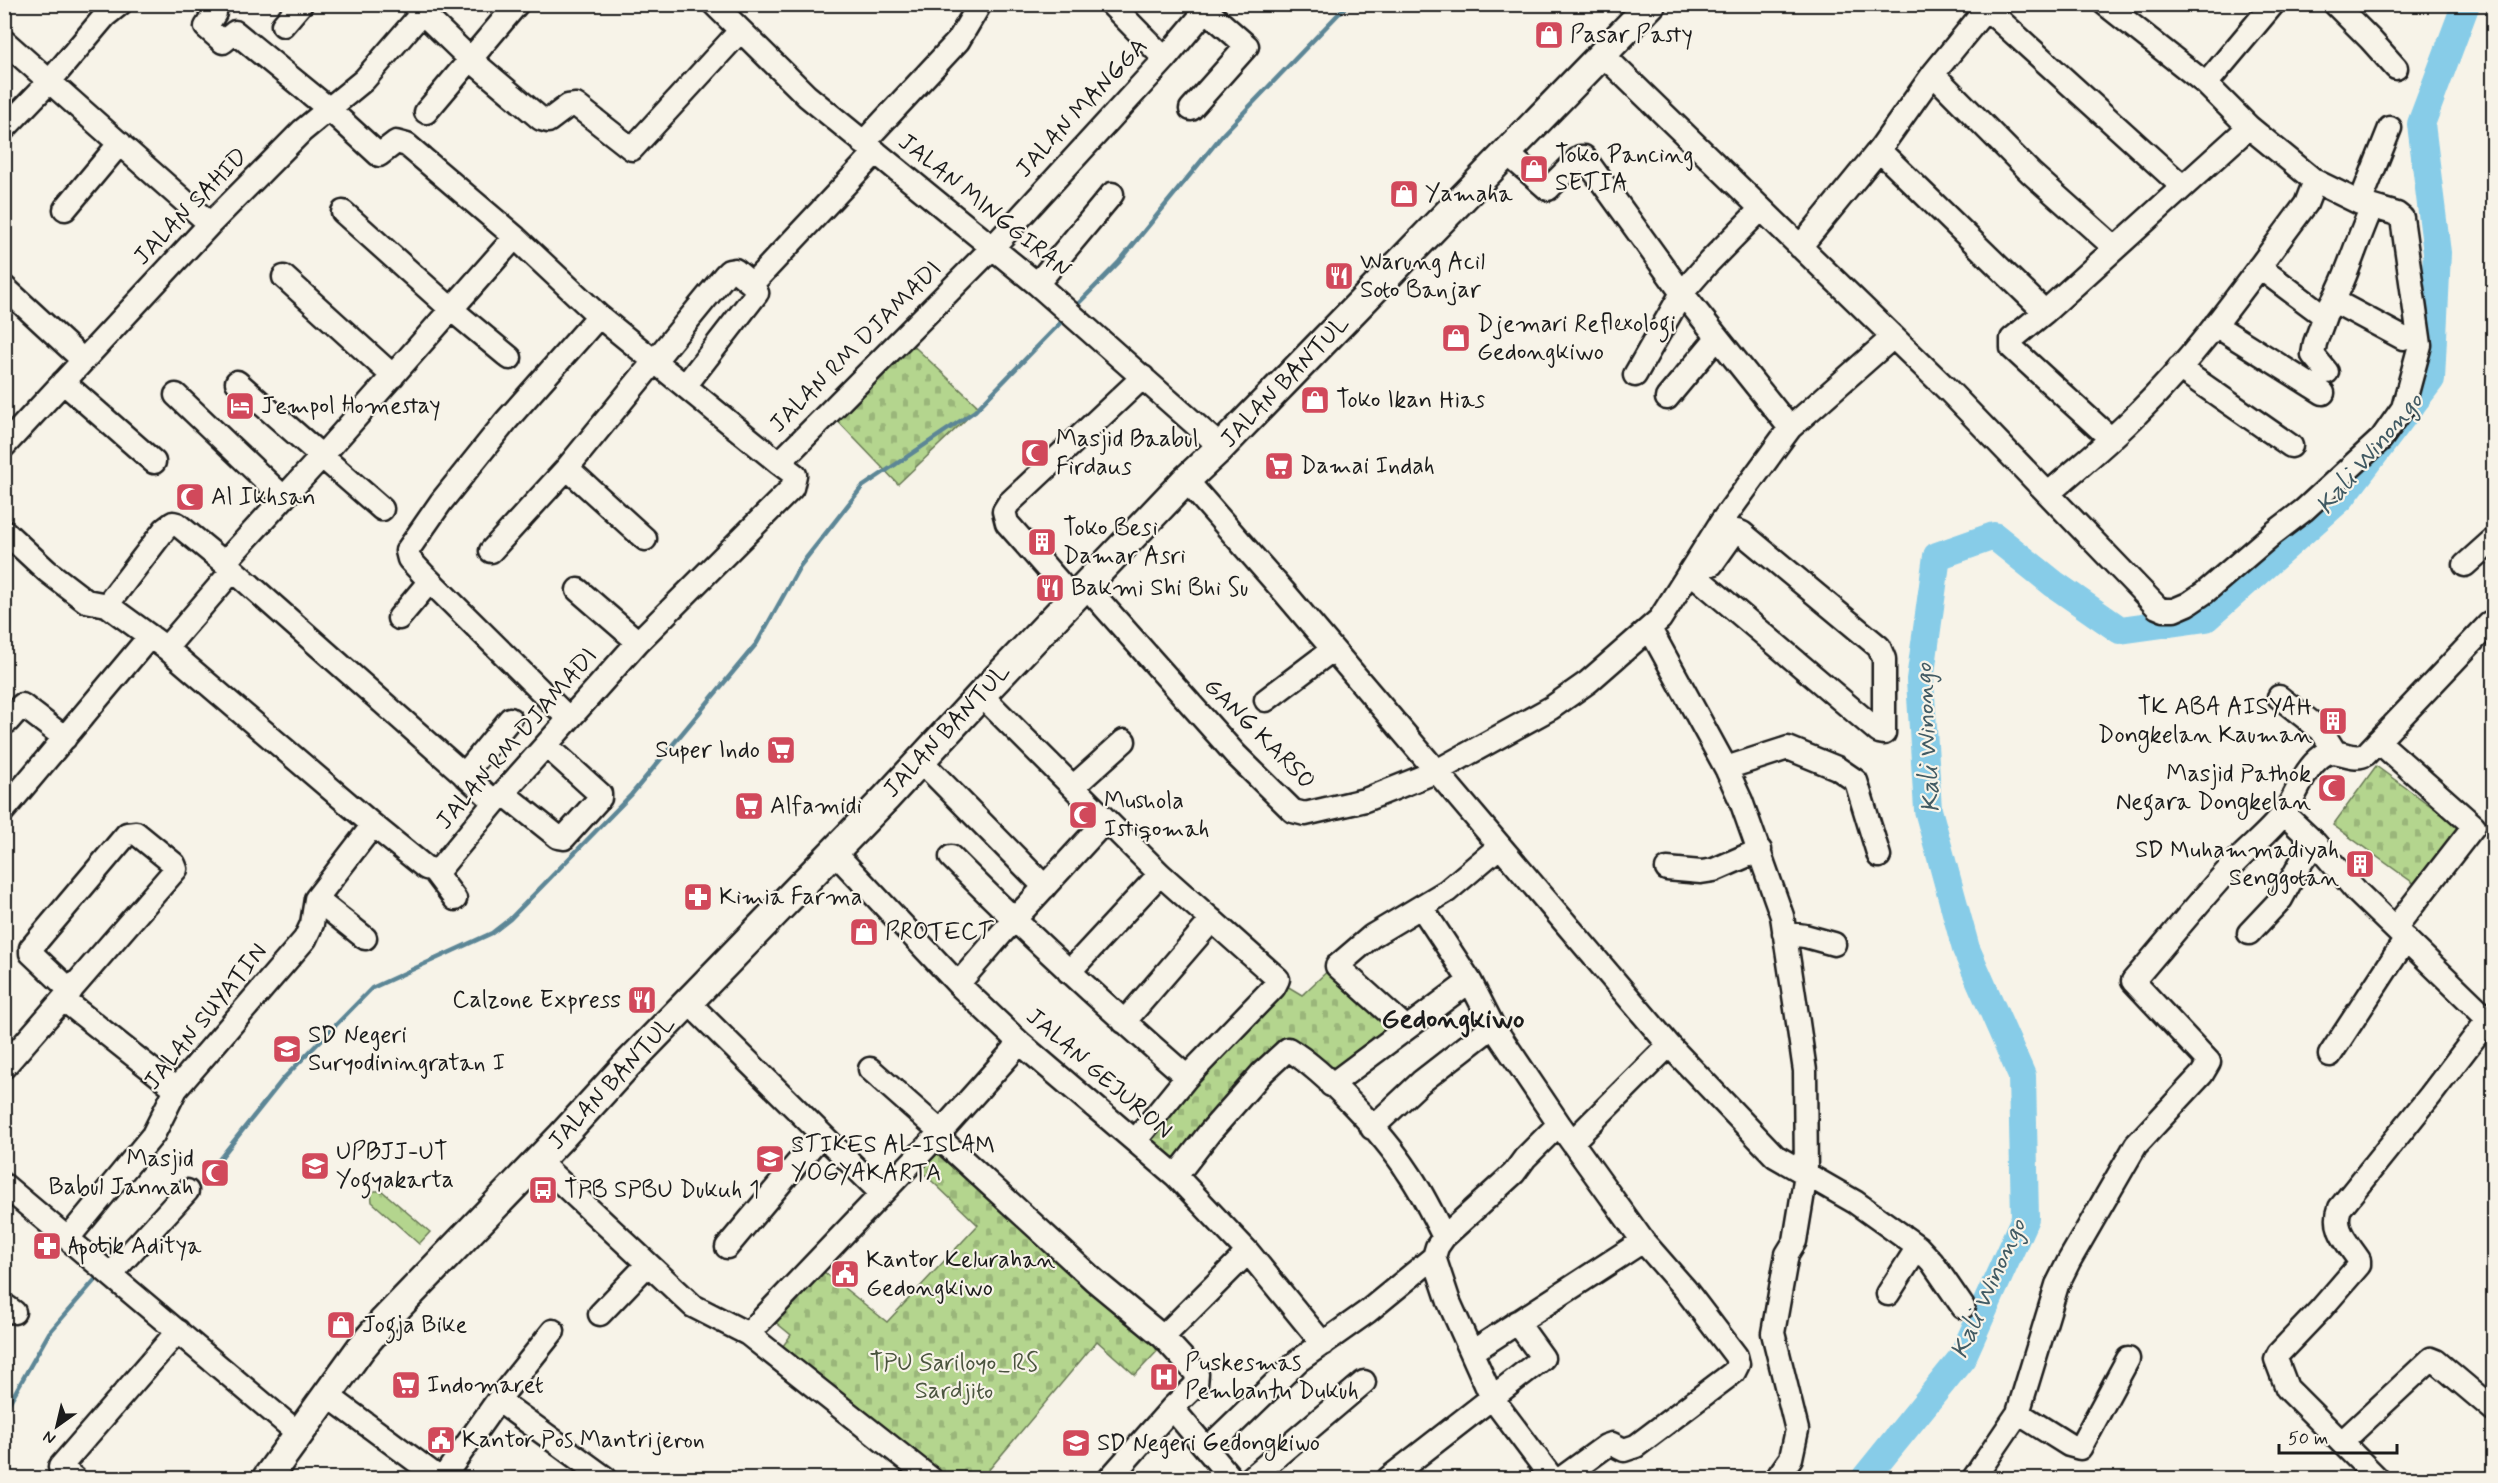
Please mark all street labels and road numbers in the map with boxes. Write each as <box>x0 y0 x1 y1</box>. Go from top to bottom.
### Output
street label: JALAN MANGGA <box>1009 31 1155 185</box>
street label: JALAN MINGGIRAN <box>891 127 1077 285</box>
street label: JALAN SAHID <box>127 142 255 272</box>
street label: JALAN RM DJAMADI <box>763 254 949 440</box>
street label: JALAN BANTUL <box>1214 309 1356 455</box>
street label: JALAN RM DJAMADI <box>429 641 605 837</box>
street label: JALAN BANTUL <box>877 657 1017 805</box>
street label: GANG KARSO <box>1196 671 1322 797</box>
street label: JALAN SUYATIN <box>137 937 275 1097</box>
street label: JALAN GEJURON <box>1019 1002 1179 1146</box>
street label: JALAN BANTUL <box>542 1009 682 1157</box>

